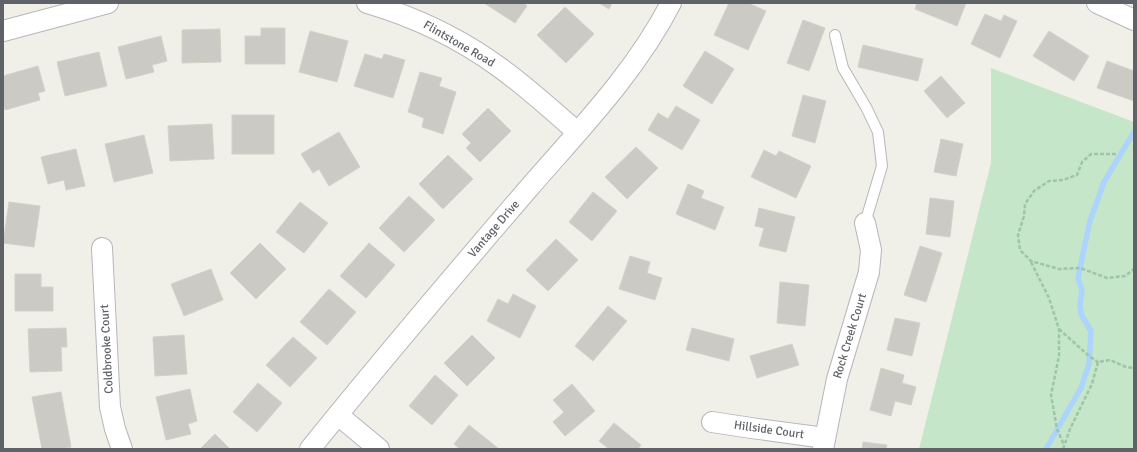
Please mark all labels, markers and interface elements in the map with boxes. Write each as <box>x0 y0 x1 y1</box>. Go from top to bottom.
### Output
street label: Flintstone Road <box>421 17 497 71</box>
street label: Vantage Drive <box>465 197 523 261</box>
street label: Rock Creek Court <box>830 291 870 381</box>
street label: Coldbrooke Court <box>97 304 117 394</box>
street label: Hillside Court <box>733 418 805 442</box>

